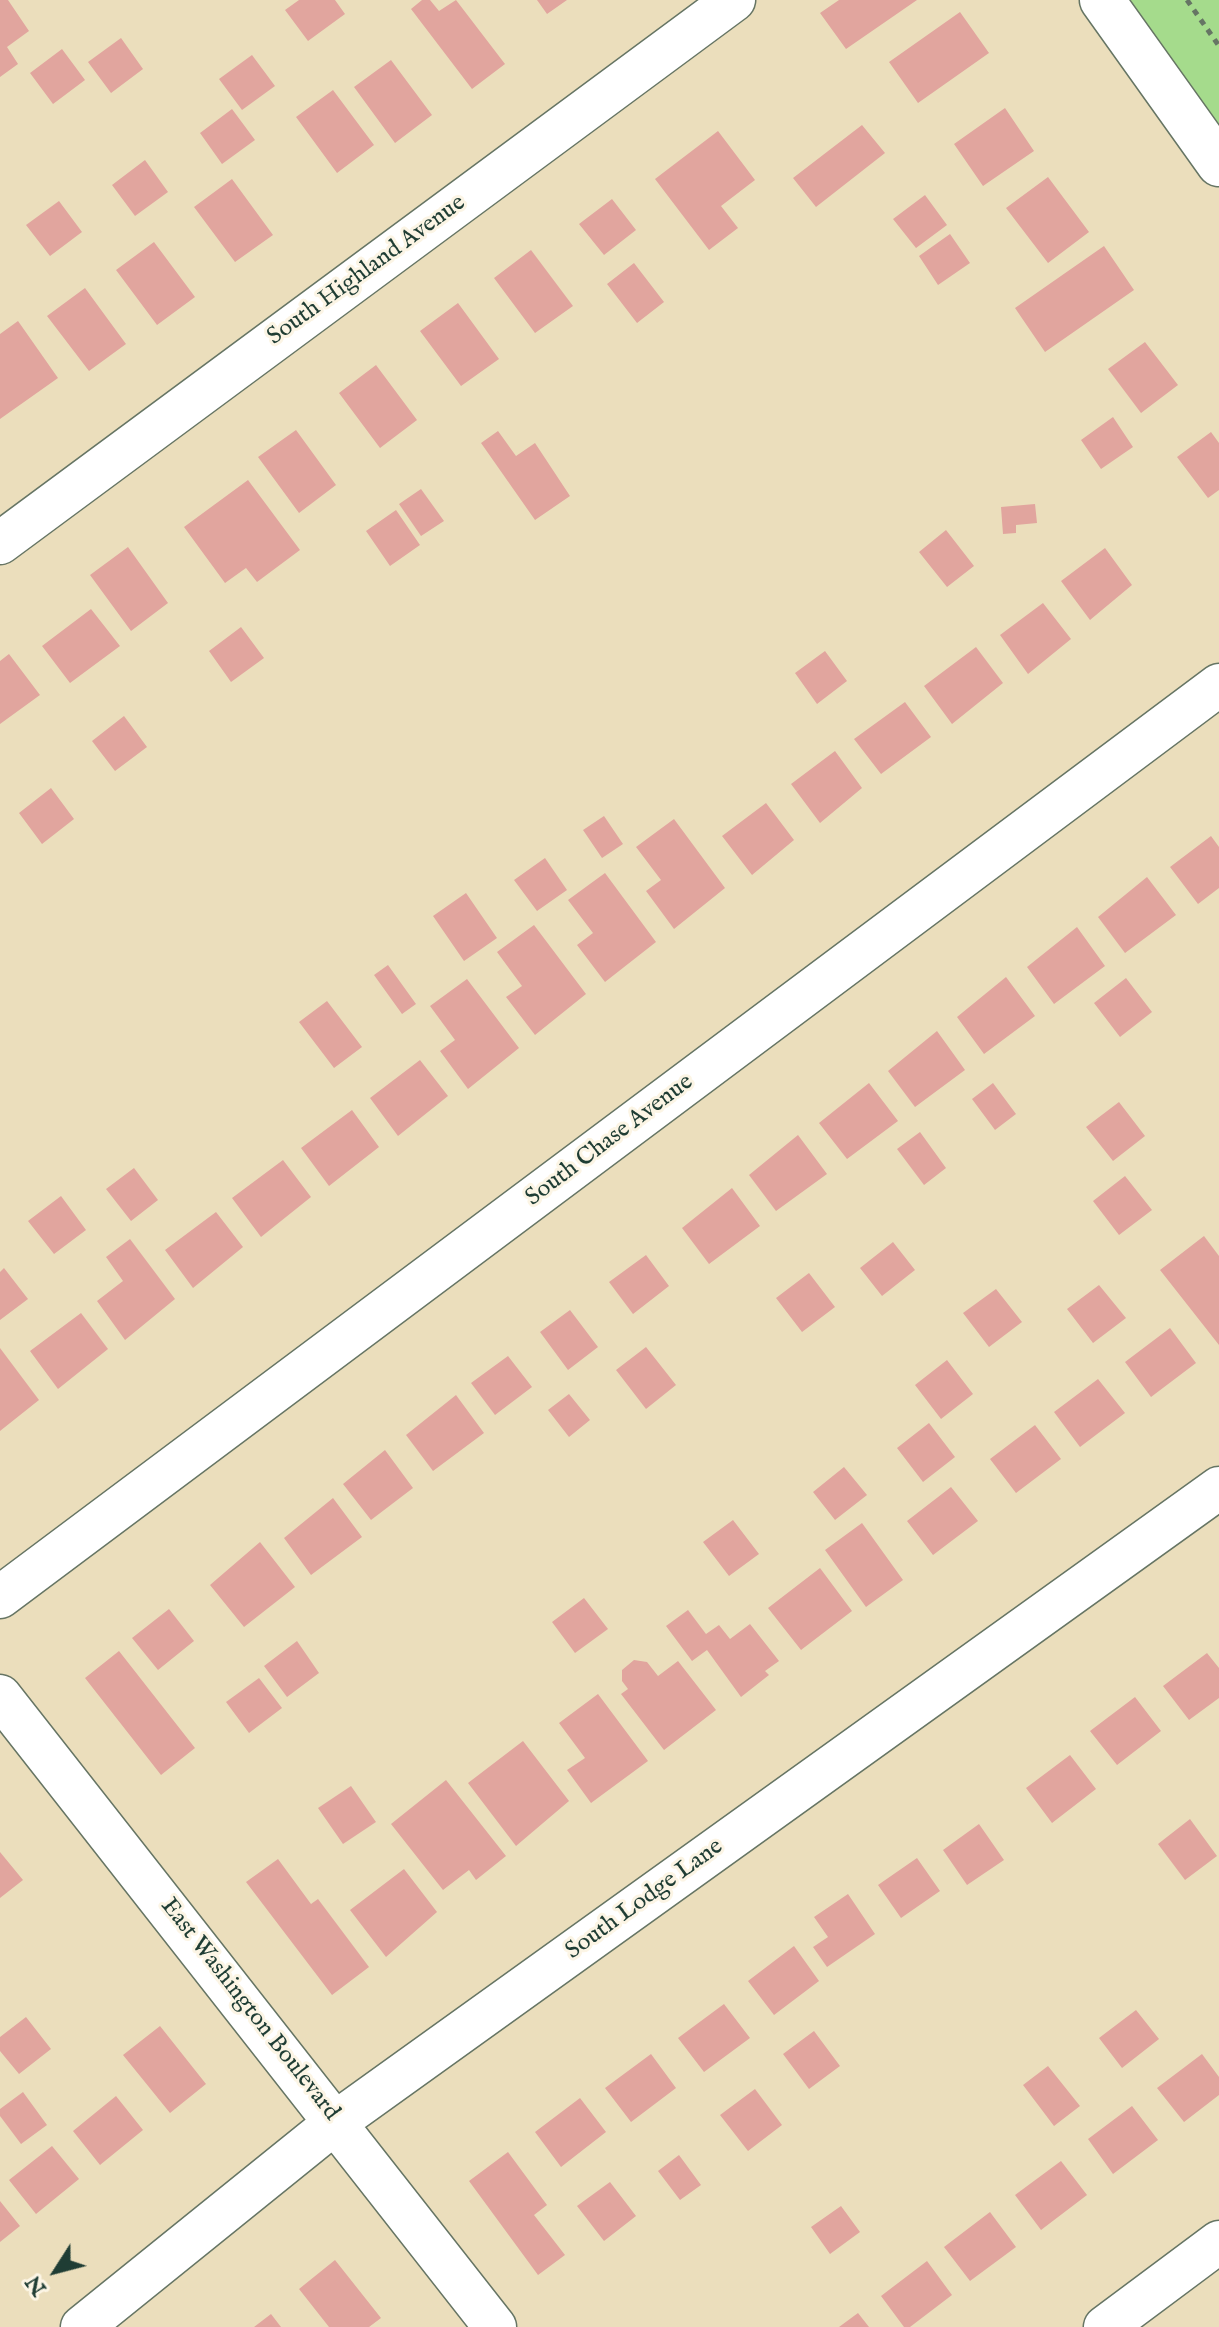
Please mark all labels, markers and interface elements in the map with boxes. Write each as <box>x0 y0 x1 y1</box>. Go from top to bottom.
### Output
street label: South Highland Avenue <box>262 189 472 353</box>
street label: South Chase Avenue <box>521 1069 699 1213</box>
street label: South Lodge Lane <box>561 1833 729 1967</box>
street label: East Washington Boulevard <box>153 1893 345 2127</box>
north arrow <box>16 2231 96 2311</box>
text: N <box>20 2269 54 2301</box>

